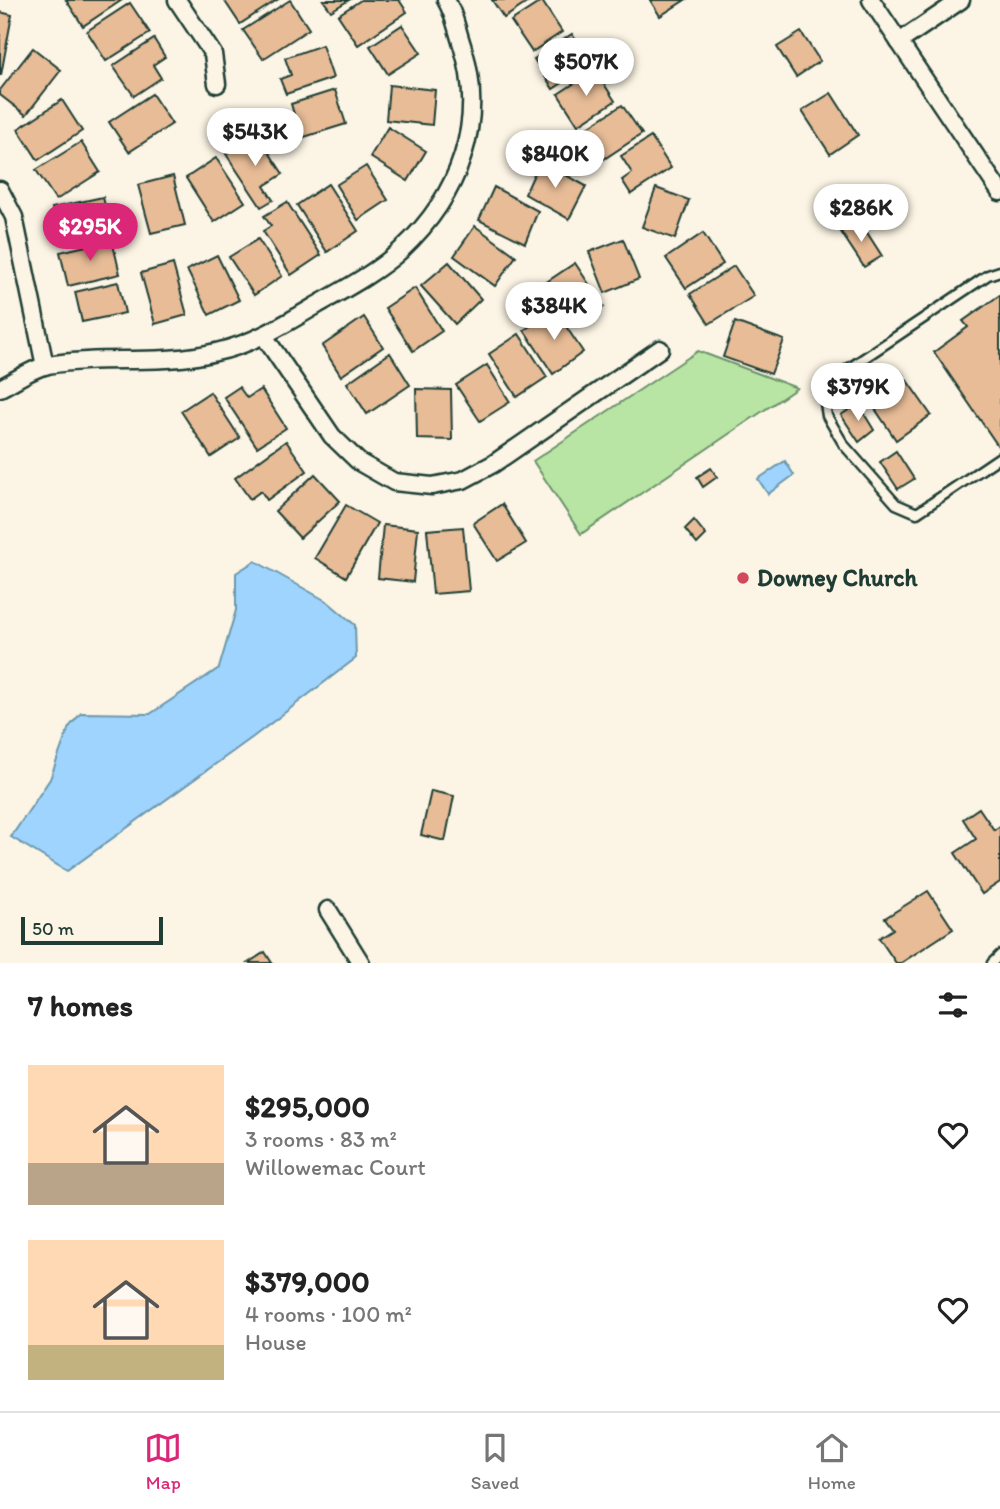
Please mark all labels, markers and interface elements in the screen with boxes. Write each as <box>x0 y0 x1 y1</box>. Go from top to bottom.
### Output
pin: $507K <box>537 38 635 98</box>
text: $507K <box>554 47 618 75</box>
pin: $543K <box>206 108 304 168</box>
text: $543K <box>223 117 287 145</box>
pin: $840K <box>506 130 604 190</box>
text: $840K <box>522 139 588 167</box>
pin: $286K <box>812 184 910 244</box>
text: $286K <box>829 193 893 221</box>
pin: $295K <box>41 204 139 263</box>
text: $295K <box>59 212 121 240</box>
pin: $384K <box>505 282 603 342</box>
text: $384K <box>521 291 587 319</box>
pin: $379K <box>809 364 907 423</box>
text: $379K <box>827 372 889 400</box>
place label: Downey Church <box>757 563 918 593</box>
marker: Downey Church <box>735 570 751 586</box>
scale bar <box>21 914 163 946</box>
text: 50 m <box>32 917 74 940</box>
icon: filters <box>934 986 972 1024</box>
text: 7 homes <box>28 987 133 1024</box>
text: $295,000 <box>245 1088 370 1125</box>
icon: home <box>84 1093 168 1177</box>
icon: heart <box>934 1116 972 1154</box>
text: 3 rooms · 83 m² <box>245 1125 397 1153</box>
text: Willowemac Court <box>245 1153 426 1181</box>
text: $379,000 <box>245 1263 370 1300</box>
icon: home <box>84 1268 168 1352</box>
icon: heart <box>934 1291 972 1329</box>
text: 4 rooms · 100 m² <box>245 1300 412 1328</box>
text: House <box>245 1328 307 1356</box>
tab: Map <box>144 1429 182 1494</box>
tab: Saved <box>471 1429 519 1494</box>
tab: Home <box>808 1429 856 1494</box>

